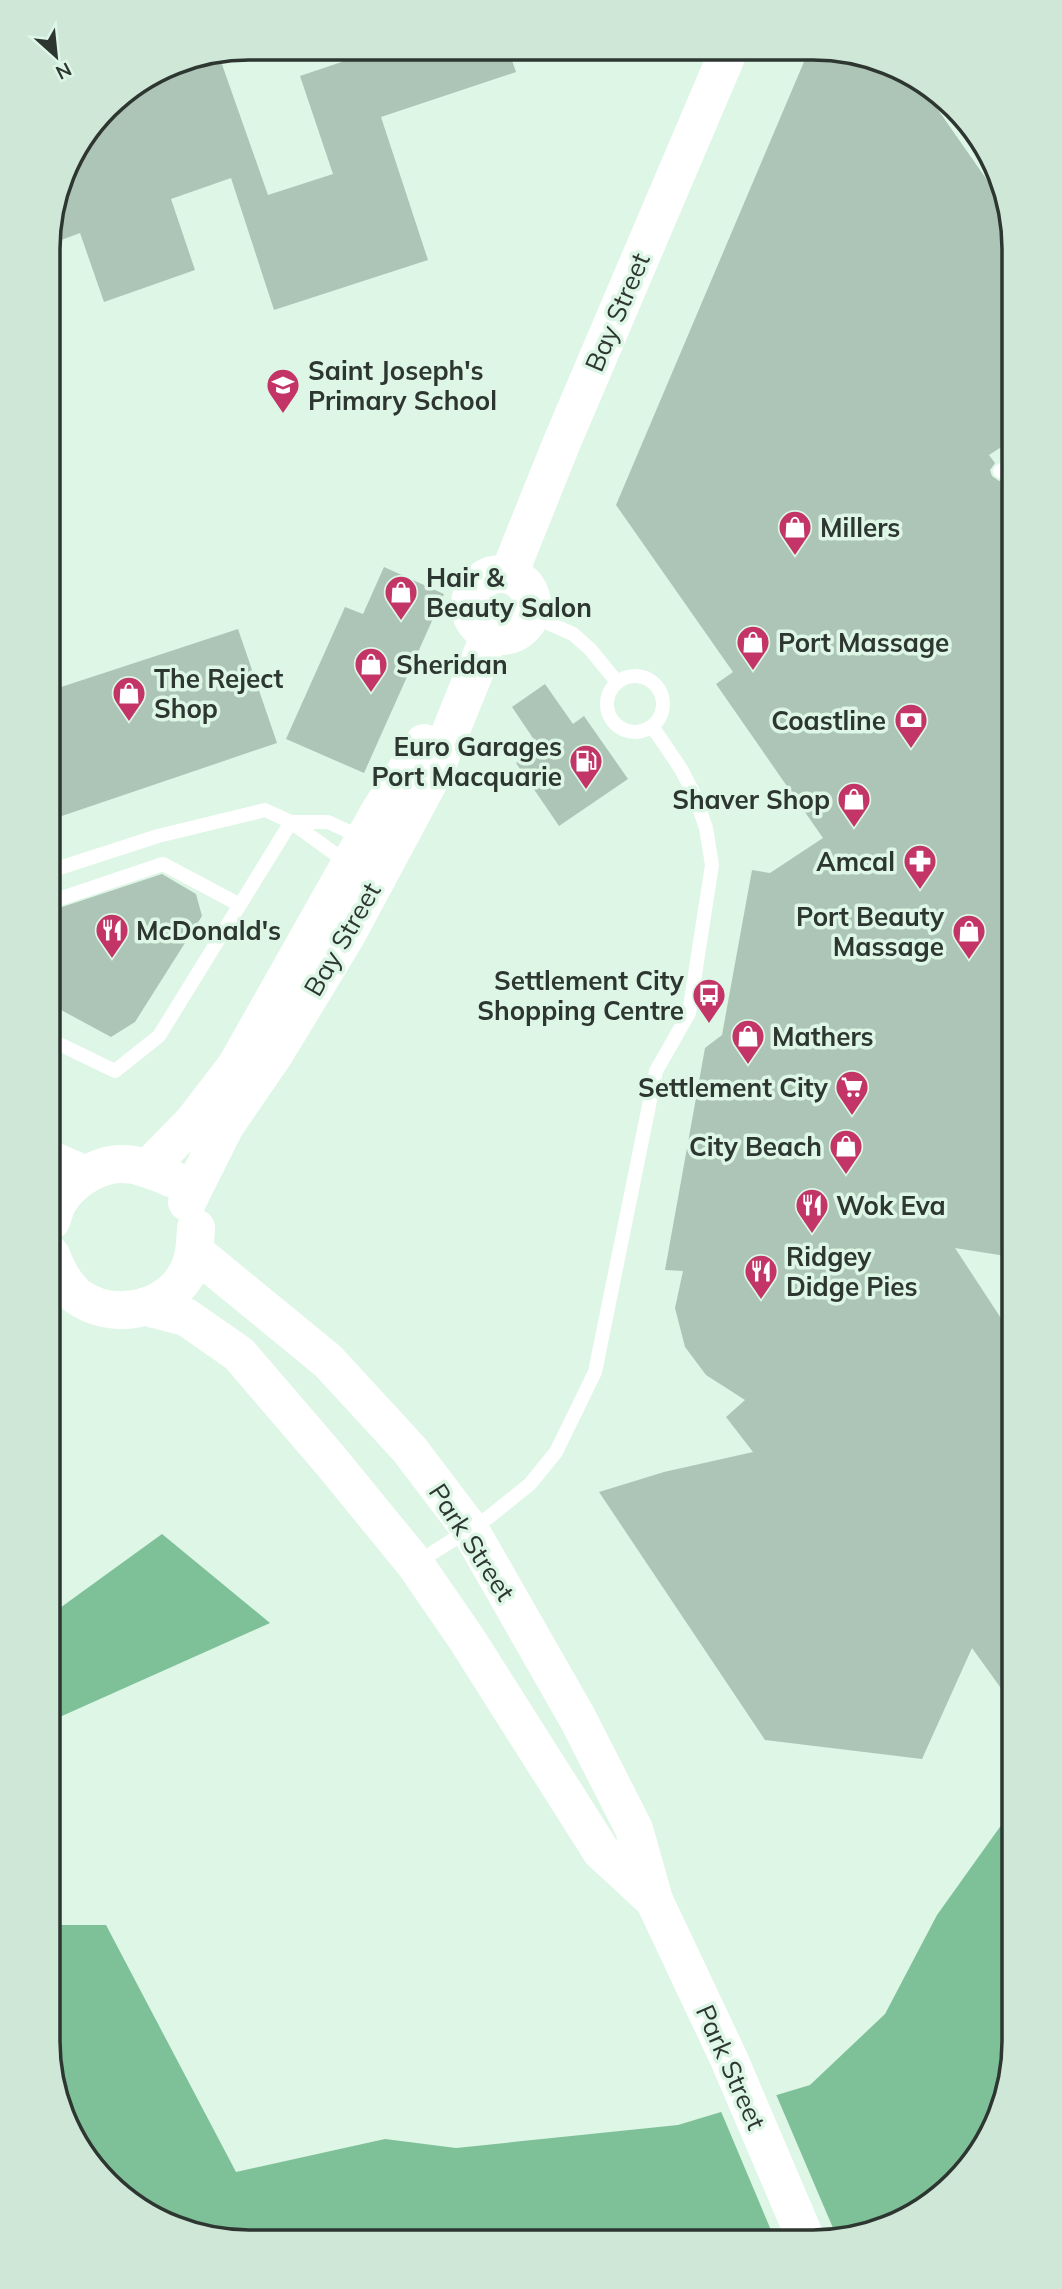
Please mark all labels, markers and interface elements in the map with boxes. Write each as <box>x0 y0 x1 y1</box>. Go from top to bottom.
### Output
north arrow <box>21 21 91 91</box>
text: N <box>52 57 76 85</box>
street label: Bay Street <box>577 248 657 376</box>
place label: Saint Joseph's Primary School <box>308 354 497 417</box>
school or university icon: Saint Joseph's Primary School <box>264 366 302 415</box>
shop icon: Millers <box>776 508 814 557</box>
place label: Millers <box>820 511 900 544</box>
place label: Hair & Beauty Salon <box>426 561 592 624</box>
shop icon: Hair & Beauty Salon <box>382 573 420 622</box>
shop icon: Port Massage <box>734 623 772 672</box>
place label: Port Massage <box>778 626 949 659</box>
shop icon: Sheridan <box>352 645 390 694</box>
place label: Sheridan <box>396 648 508 681</box>
place label: The Reject Shop <box>154 662 283 725</box>
shop icon: The Reject Shop <box>110 674 148 723</box>
bank icon: Coastline <box>892 701 930 750</box>
place label: Coastline <box>771 704 886 737</box>
place label: Euro Garages Port Macquarie <box>371 730 562 793</box>
fuel station icon: Euro Garages Port Macquarie <box>567 742 605 791</box>
shop icon: Shaver Shop <box>835 780 873 829</box>
place label: Shaver Shop <box>672 783 830 816</box>
pharmacy icon: Amcal <box>901 842 939 891</box>
place label: Amcal <box>816 845 895 878</box>
street label: Bay Street <box>296 876 388 1002</box>
place label: Port Beauty Massage <box>796 900 945 963</box>
restaurant icon: McDonald's <box>93 911 131 960</box>
shop icon: Port Beauty Massage <box>950 912 988 961</box>
place label: McDonald's <box>136 914 281 947</box>
place label: Settlement City Shopping Centre <box>477 964 685 1027</box>
bus stop icon: Settlement City Shopping Centre <box>690 976 728 1025</box>
shop icon: Mathers <box>729 1017 767 1066</box>
place label: Mathers <box>772 1020 874 1053</box>
supermarket icon: Settlement City <box>833 1068 871 1117</box>
place label: Settlement City <box>638 1071 829 1104</box>
shop icon: City Beach <box>827 1127 865 1176</box>
place label: City Beach <box>689 1130 822 1163</box>
restaurant icon: Wok Eva <box>793 1186 831 1235</box>
place label: Wok Eva <box>836 1189 946 1222</box>
place label: Ridgey Didge Pies <box>786 1240 918 1303</box>
restaurant icon: Ridgey Didge Pies <box>742 1252 780 1301</box>
street label: Park Street <box>422 1477 522 1607</box>
street label: Park Street <box>689 1999 773 2135</box>

